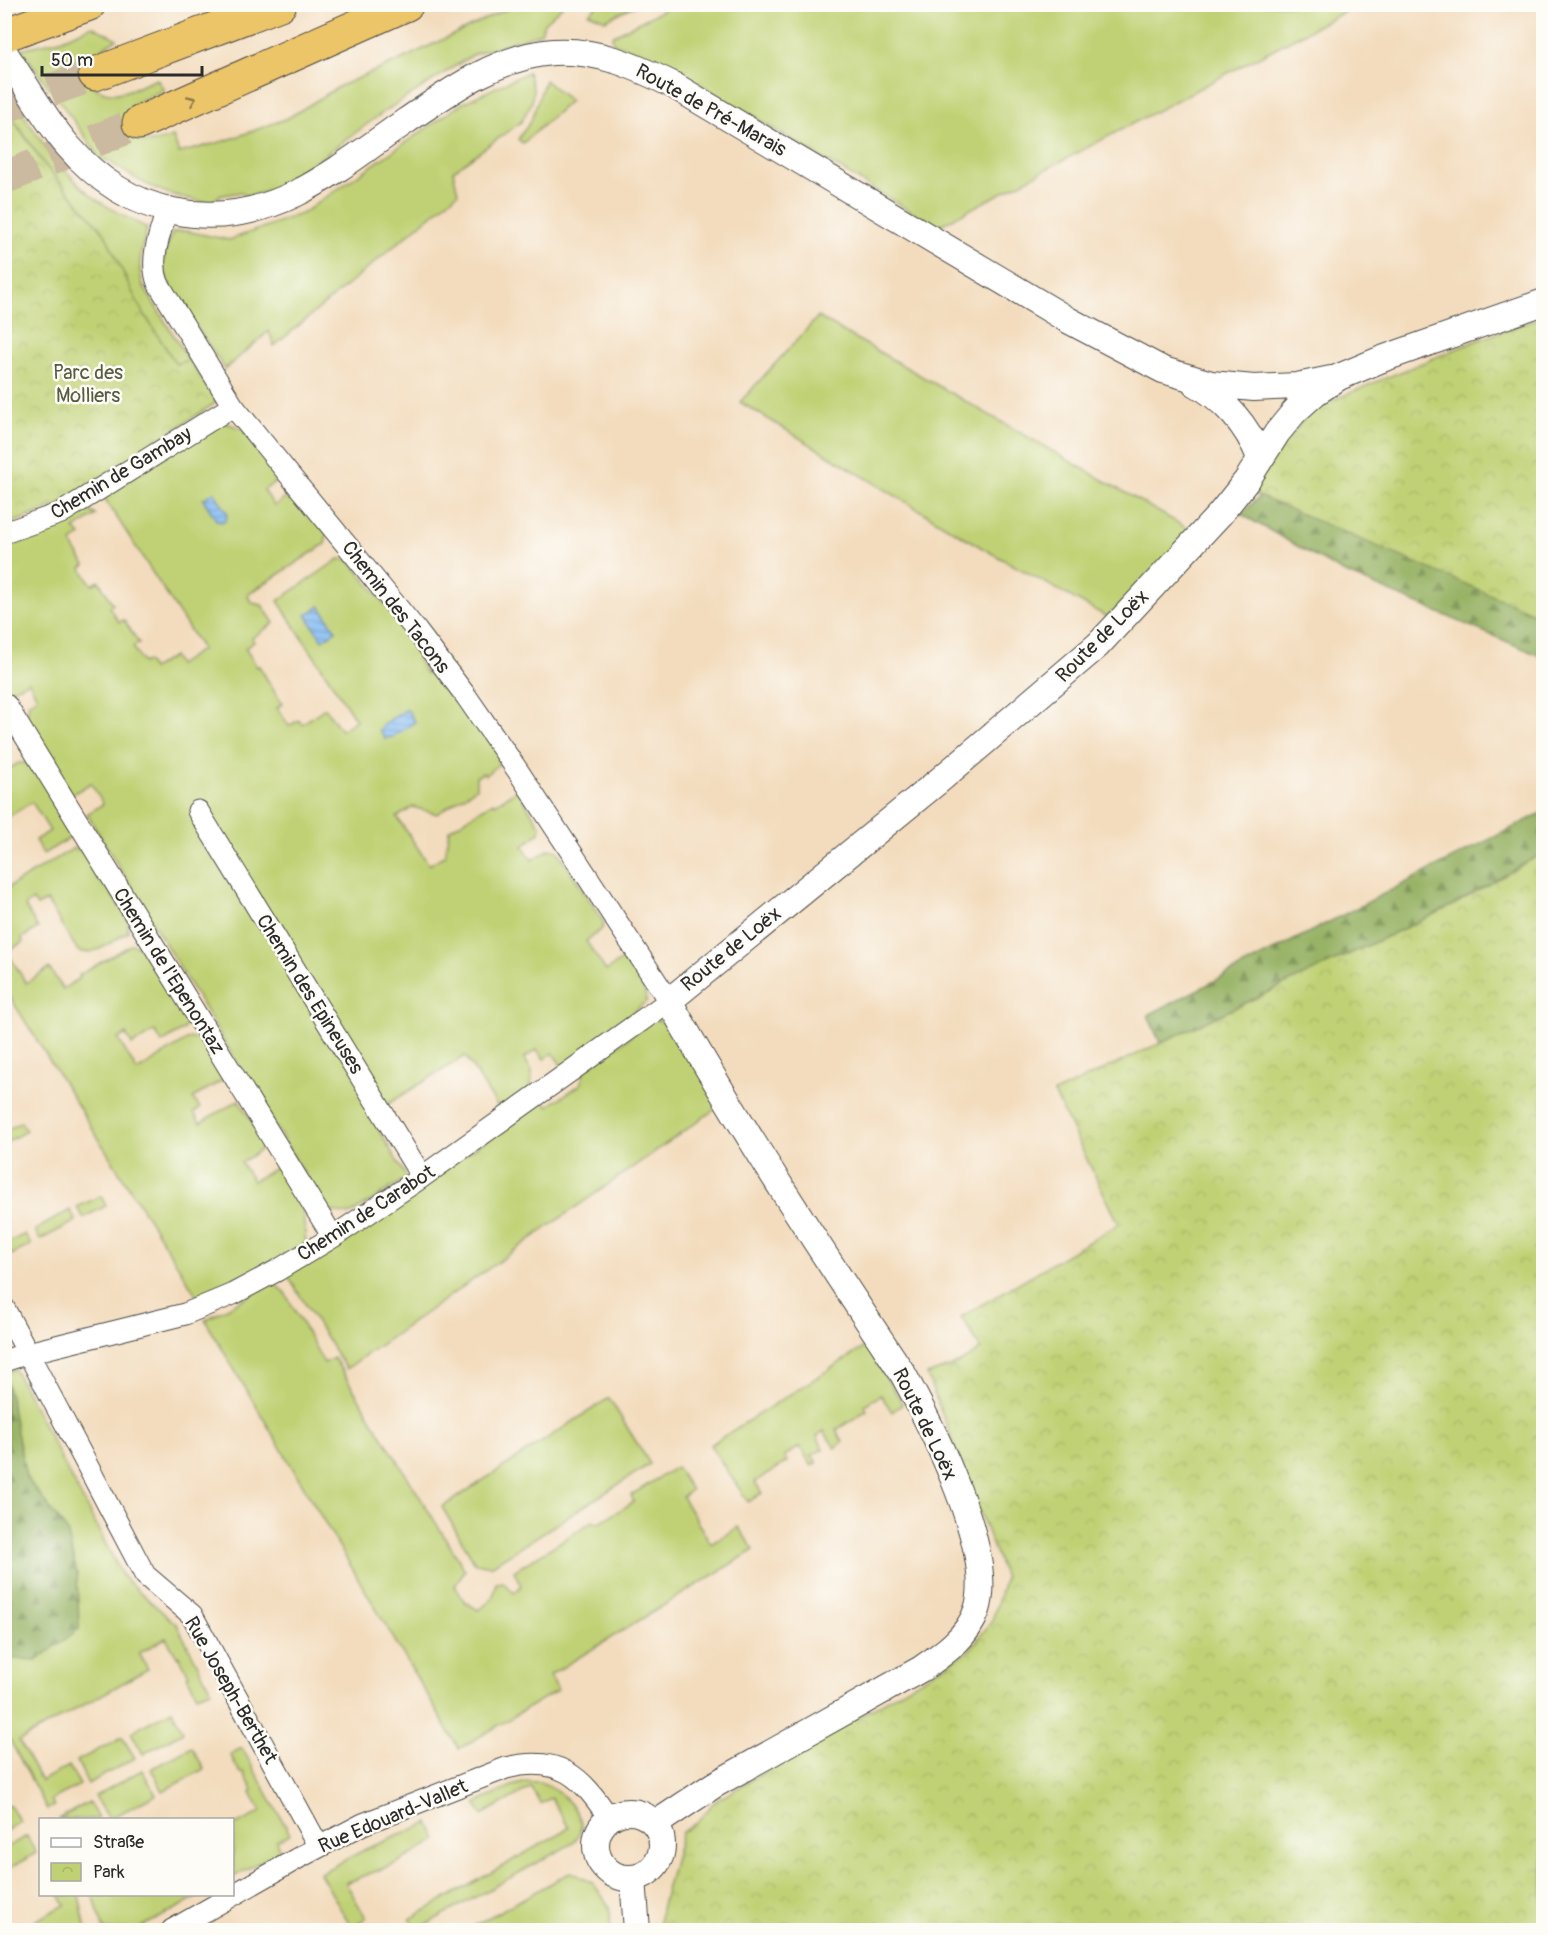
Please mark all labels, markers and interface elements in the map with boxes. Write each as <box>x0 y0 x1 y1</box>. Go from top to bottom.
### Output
scale bar <box>42 39 202 77</box>
text: 50 m <box>51 49 93 72</box>
street label: Route de Pré-Marais <box>631 58 791 162</box>
one-way arrow <box>186 95 197 107</box>
park label: Parc des Molliers <box>53 360 123 408</box>
street label: Chemin de Gambay <box>46 421 197 525</box>
street label: Chemin des Tacons <box>337 536 455 678</box>
street label: Route de Loëx <box>1050 584 1154 688</box>
street label: Chemin de l'Epenontaz <box>108 883 230 1059</box>
street label: Route de Loëx <box>676 901 786 997</box>
street label: Chemin des Epineuses <box>251 910 369 1078</box>
street label: Chemin de Carabot <box>292 1159 440 1267</box>
street label: Route de Loëx <box>887 1364 963 1484</box>
street label: Rue Joseph-Berthet <box>179 1612 284 1769</box>
street label: Rue Edouard-Vallet <box>315 1773 472 1859</box>
legend <box>39 1818 234 1896</box>
text: Straße <box>93 1831 144 1854</box>
text: Park <box>93 1861 125 1884</box>

